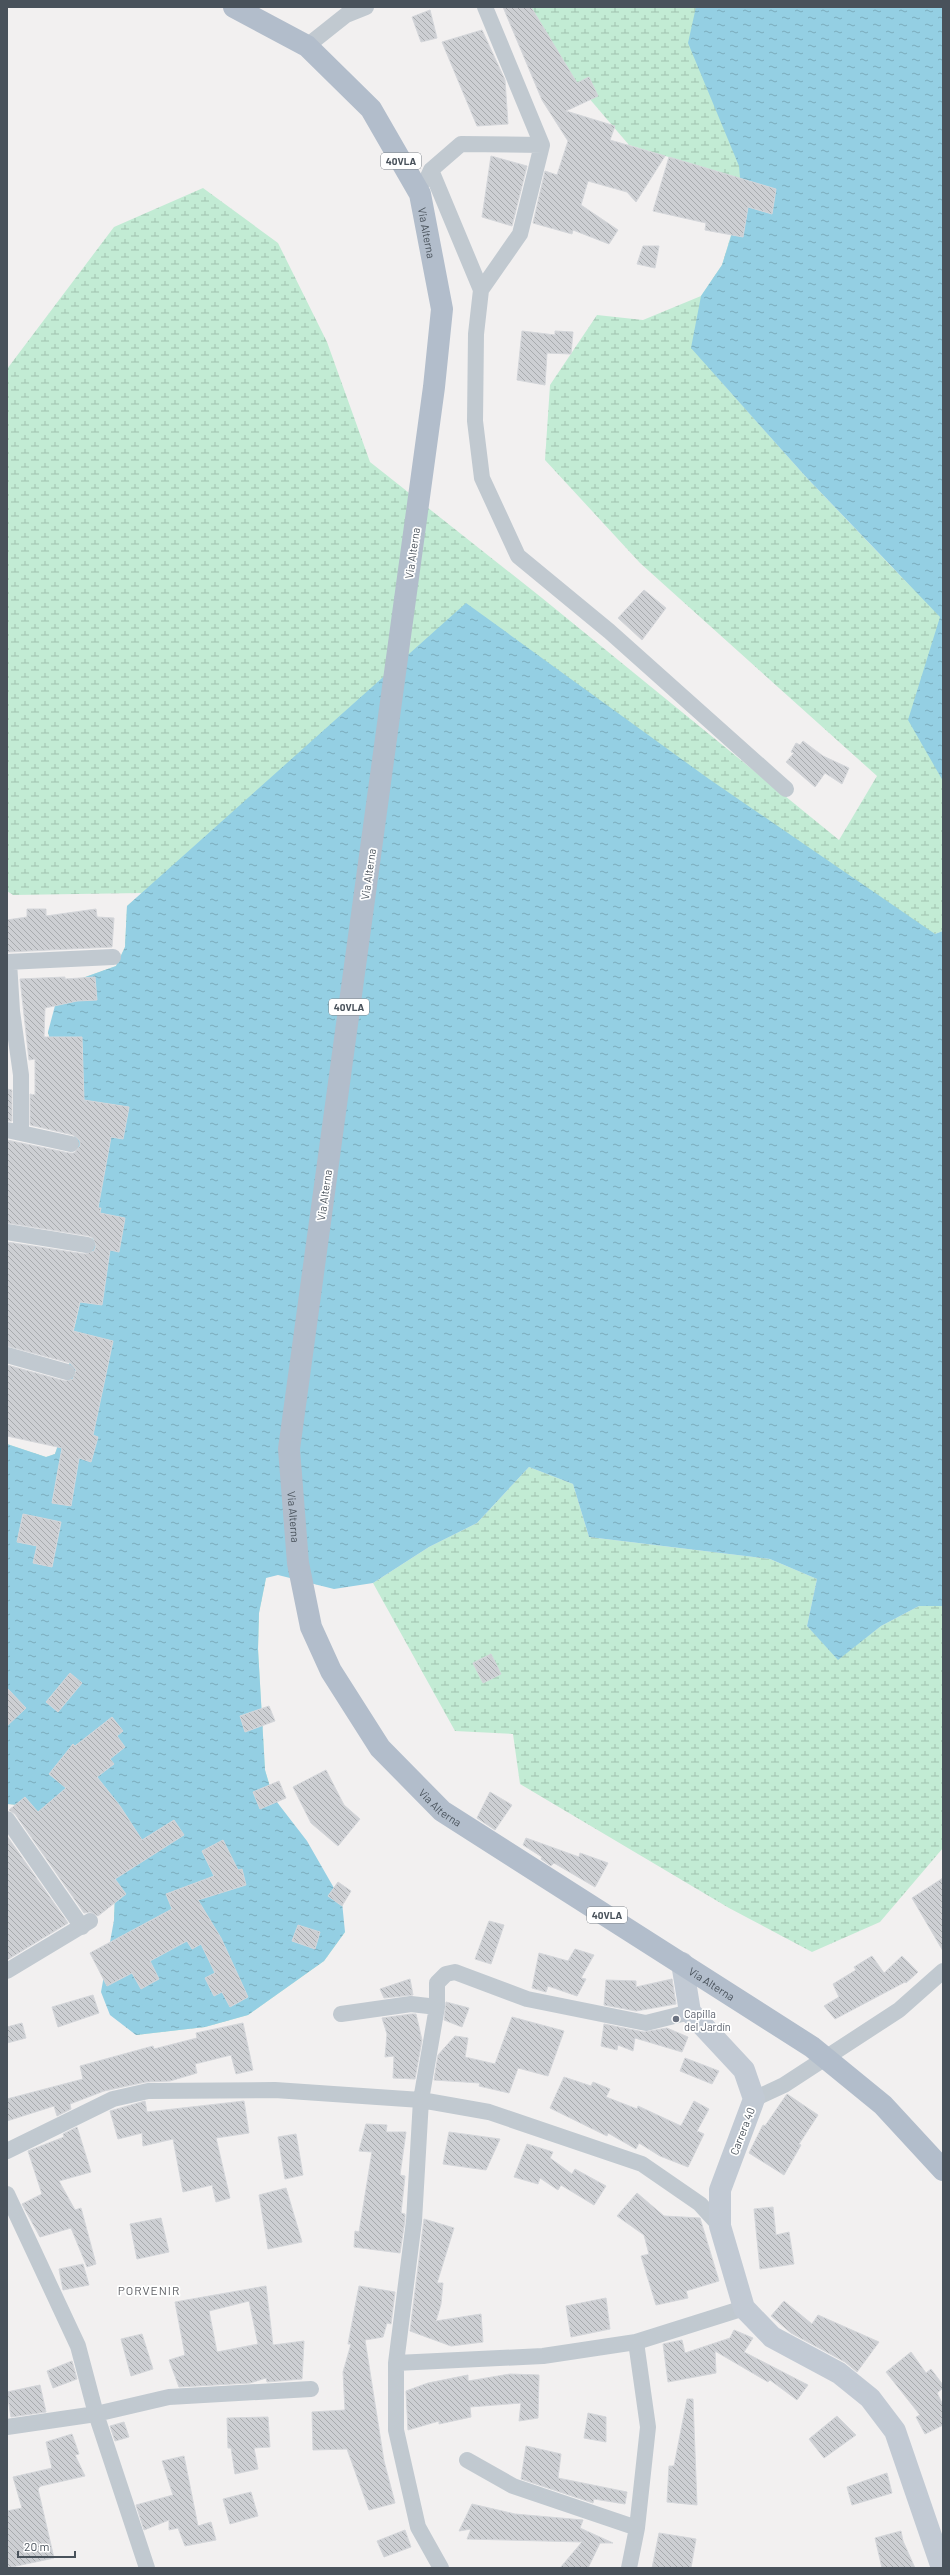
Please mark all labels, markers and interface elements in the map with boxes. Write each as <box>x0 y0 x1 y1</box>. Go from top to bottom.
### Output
road number: 40VLA <box>381 153 421 169</box>
street label: Via Alterna <box>416 206 439 259</box>
street label: Via Alterna <box>402 527 422 579</box>
street label: Via Alterna <box>358 848 378 900</box>
road number: 40VLA <box>329 999 369 1015</box>
street label: Via Alterna <box>314 1169 334 1221</box>
street label: Via Alterna <box>286 1491 303 1543</box>
street label: Via Alterna <box>417 1785 464 1828</box>
road number: 40VLA <box>587 1907 627 1923</box>
street label: Via Alterna <box>687 1964 737 2003</box>
place label: Capilla del Jardín <box>684 2007 731 2033</box>
marker: Capilla del Jardín <box>671 2014 681 2024</box>
street label: Carrera 40 <box>727 2105 757 2157</box>
district label: PORVENIR <box>118 2283 180 2297</box>
scale bar <box>18 2533 75 2559</box>
text: 20 m <box>24 2539 50 2553</box>

